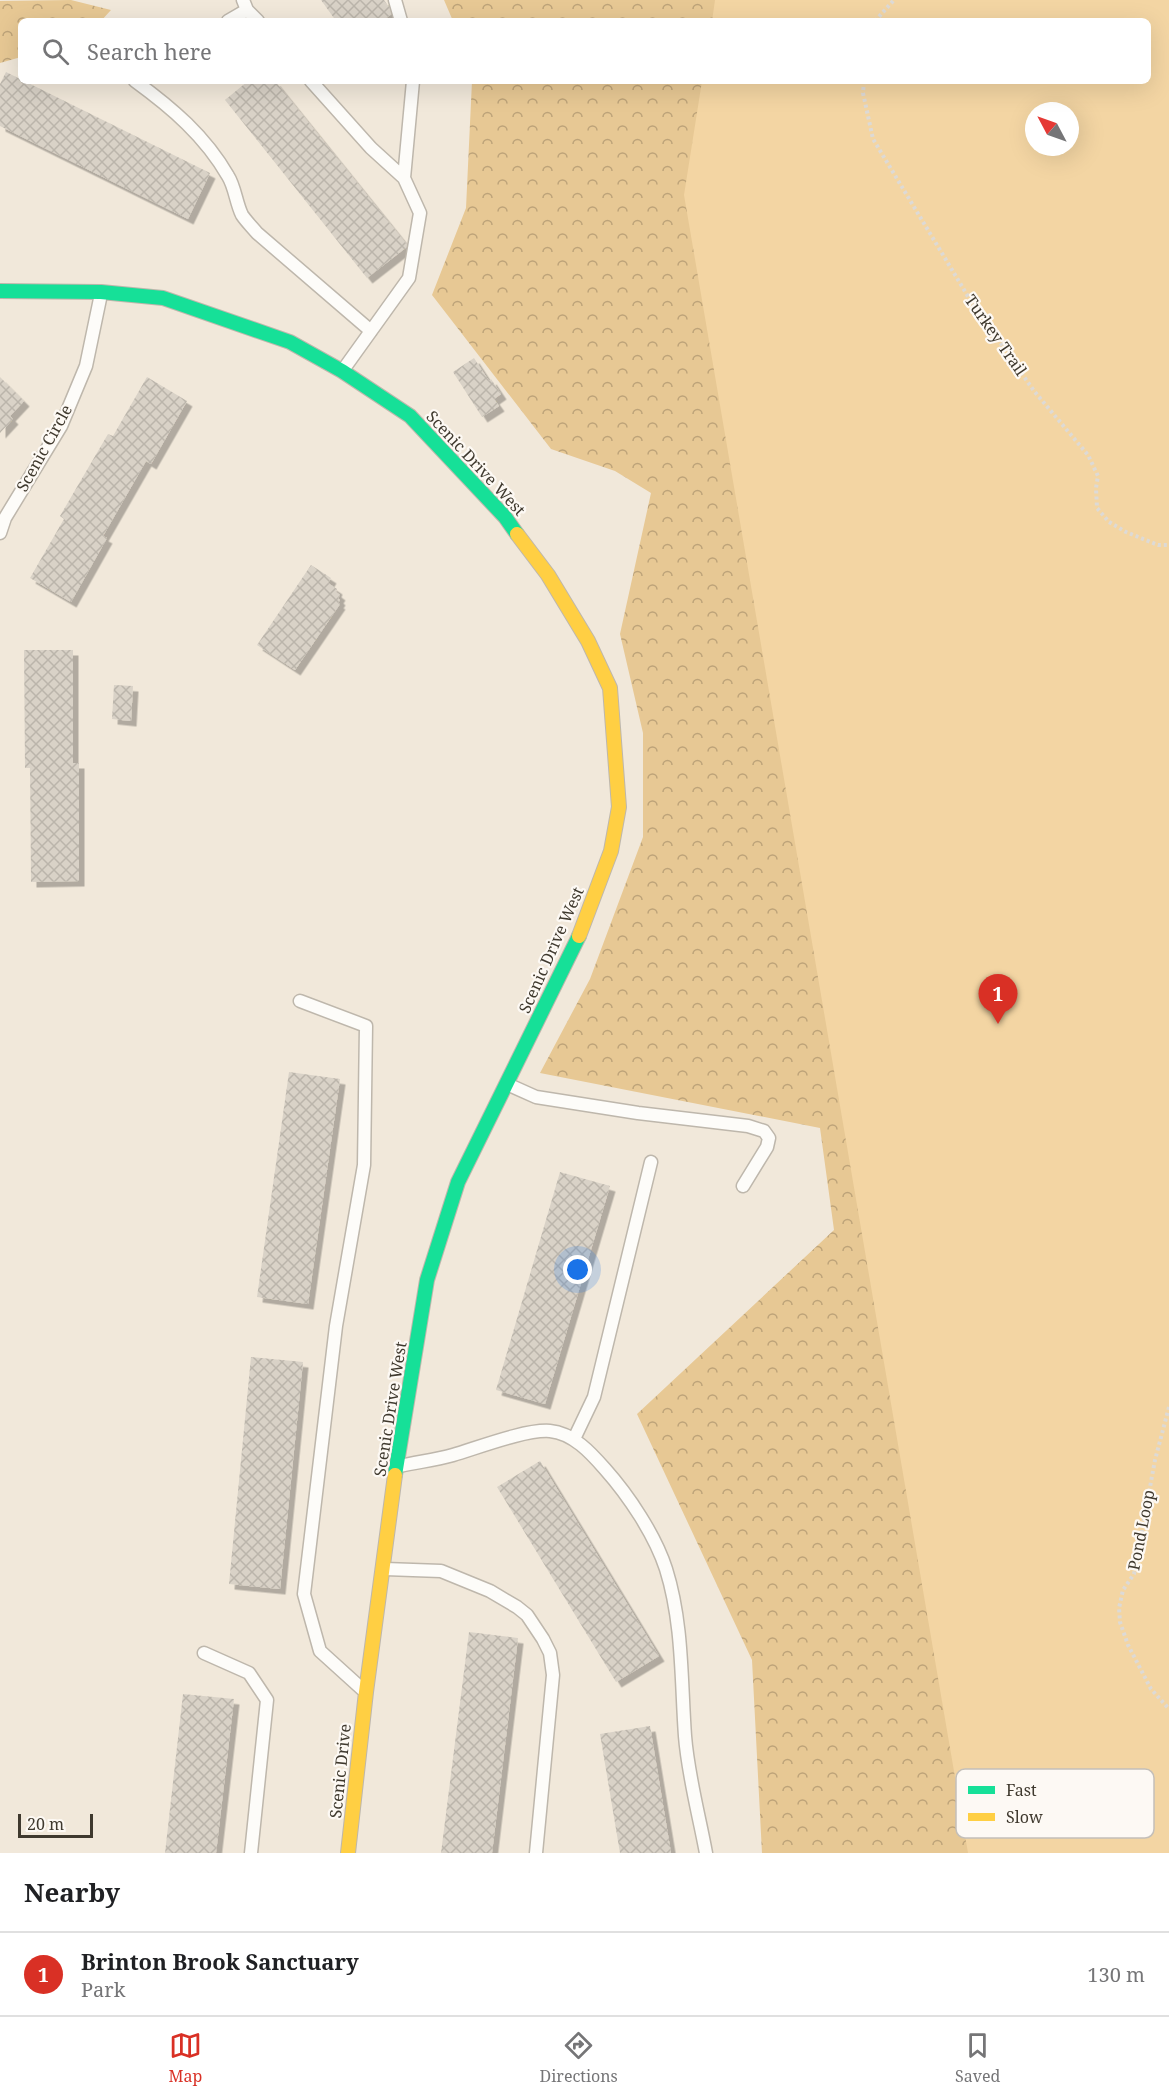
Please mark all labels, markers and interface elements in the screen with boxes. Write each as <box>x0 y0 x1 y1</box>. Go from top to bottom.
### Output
search box <box>18 18 1151 84</box>
icon: search <box>39 35 72 68</box>
text: Search here <box>87 36 212 66</box>
north arrow <box>1025 102 1079 156</box>
street label: Turkey Trail <box>960 290 1032 380</box>
street label: Scenic Circle <box>11 400 77 496</box>
street label: Scenic Drive West <box>422 406 531 521</box>
street label: Scenic Drive West <box>513 883 589 1017</box>
pin: 1 <box>978 974 1018 1024</box>
your location <box>563 1255 592 1284</box>
street label: Scenic Drive West <box>368 1340 412 1478</box>
street label: Pond Loop <box>1122 1488 1160 1572</box>
street label: Scenic Drive <box>324 1723 356 1819</box>
legend <box>956 1769 1154 1838</box>
text: Fast <box>1006 1779 1037 1801</box>
text: Slow <box>1006 1806 1043 1828</box>
scale bar <box>18 1811 93 1838</box>
text: 20 m <box>27 1813 64 1835</box>
text: Nearby <box>24 1874 120 1910</box>
text: Brinton Brook Sanctuary <box>81 1946 359 1976</box>
text: 1 <box>38 1961 49 1988</box>
text: 130 m <box>1087 1961 1145 1988</box>
text: Park <box>81 1976 125 2003</box>
tab: Map <box>169 2029 202 2087</box>
tab: Directions <box>540 2029 618 2087</box>
tab: Saved <box>955 2029 1000 2087</box>

